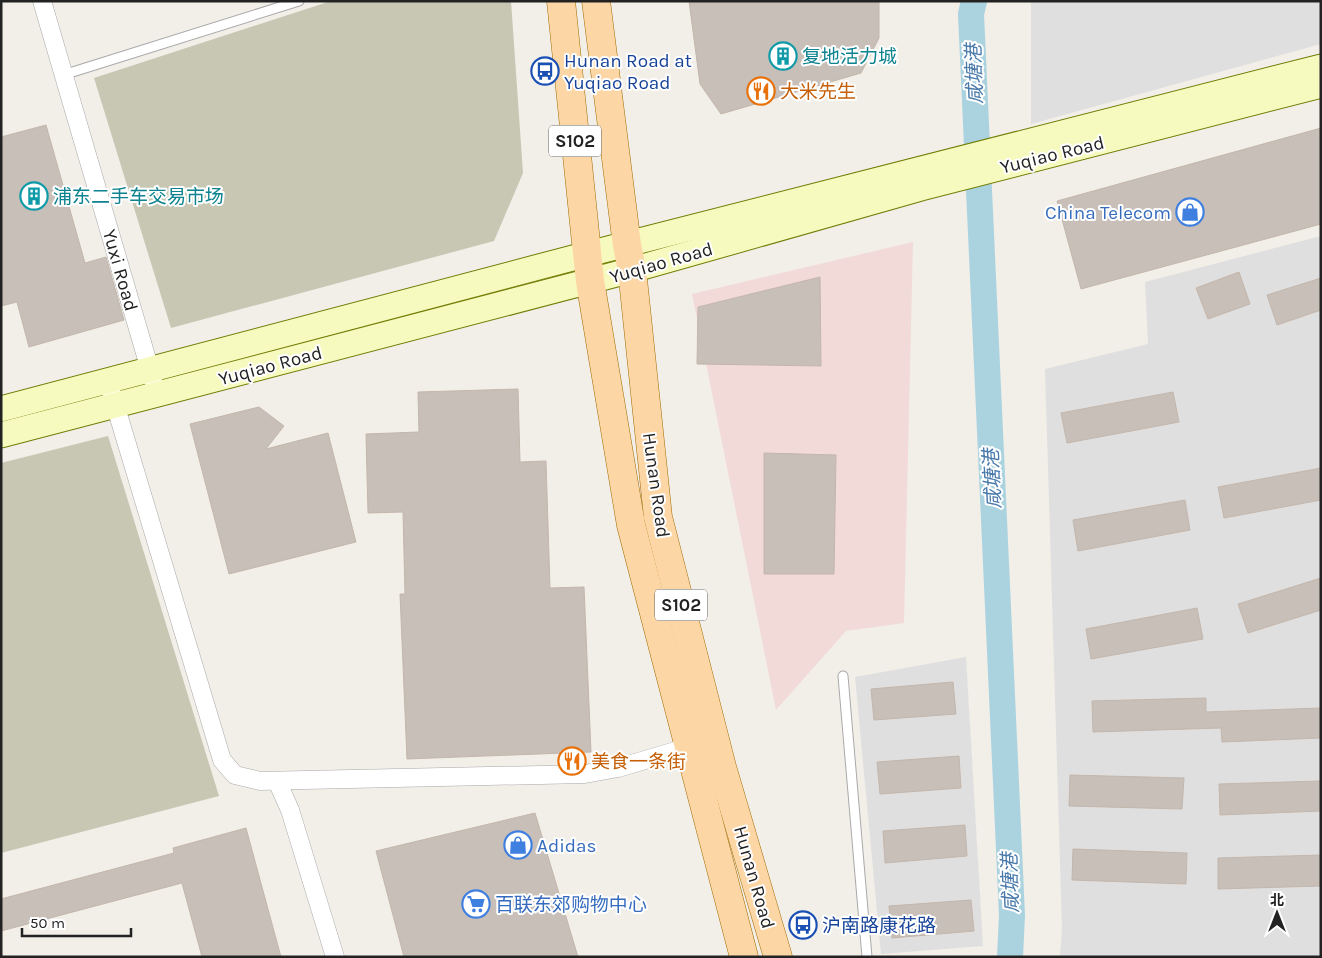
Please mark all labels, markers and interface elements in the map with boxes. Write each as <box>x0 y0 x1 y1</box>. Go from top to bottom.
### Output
building icon: 复地活力城 <box>768 41 798 71</box>
water label: 咸塘港 <box>962 41 987 104</box>
place label: 复地活力城 <box>802 46 897 68</box>
place label: Hunan Road at Yuqiao Road <box>564 50 692 94</box>
bus stop icon: Hunan Road at Yuqiao Road <box>530 56 560 86</box>
restaurant icon: 大米先生 <box>746 76 776 106</box>
place label: 大米先生 <box>780 81 856 103</box>
road number: S102 <box>549 125 601 156</box>
street label: Yuqiao Road <box>998 131 1107 179</box>
building icon: 浦东二手车交易市场 <box>19 181 49 211</box>
place label: 浦东二手车交易市场 <box>53 186 224 208</box>
shop icon: China Telecom <box>1175 197 1205 227</box>
place label: China Telecom <box>1045 202 1171 224</box>
street label: Yuxi Road <box>98 227 142 314</box>
street label: Yuqiao Road <box>607 238 716 288</box>
street label: Yuqiao Road <box>216 342 325 390</box>
street label: Hunan Road <box>638 431 674 539</box>
water label: 咸塘港 <box>979 445 1006 510</box>
road number: S102 <box>655 590 707 620</box>
restaurant icon: 美食一条街 <box>557 746 587 776</box>
place label: 美食一条街 <box>591 751 686 773</box>
street label: Hunan Road <box>729 823 779 931</box>
shop icon: Adidas <box>503 830 533 860</box>
place label: Adidas <box>537 835 597 857</box>
water label: 咸塘港 <box>998 850 1023 913</box>
north arrow <box>1252 888 1302 938</box>
supermarket icon: 百联东郊购物中心 <box>461 889 491 919</box>
text: 北 <box>1270 892 1284 909</box>
place label: 百联东郊购物中心 <box>495 894 647 916</box>
scale bar <box>22 906 131 938</box>
bus stop icon: 沪南路康花路 <box>788 910 818 940</box>
text: 50 m <box>30 914 65 932</box>
place label: 沪南路康花路 <box>822 915 936 937</box>

